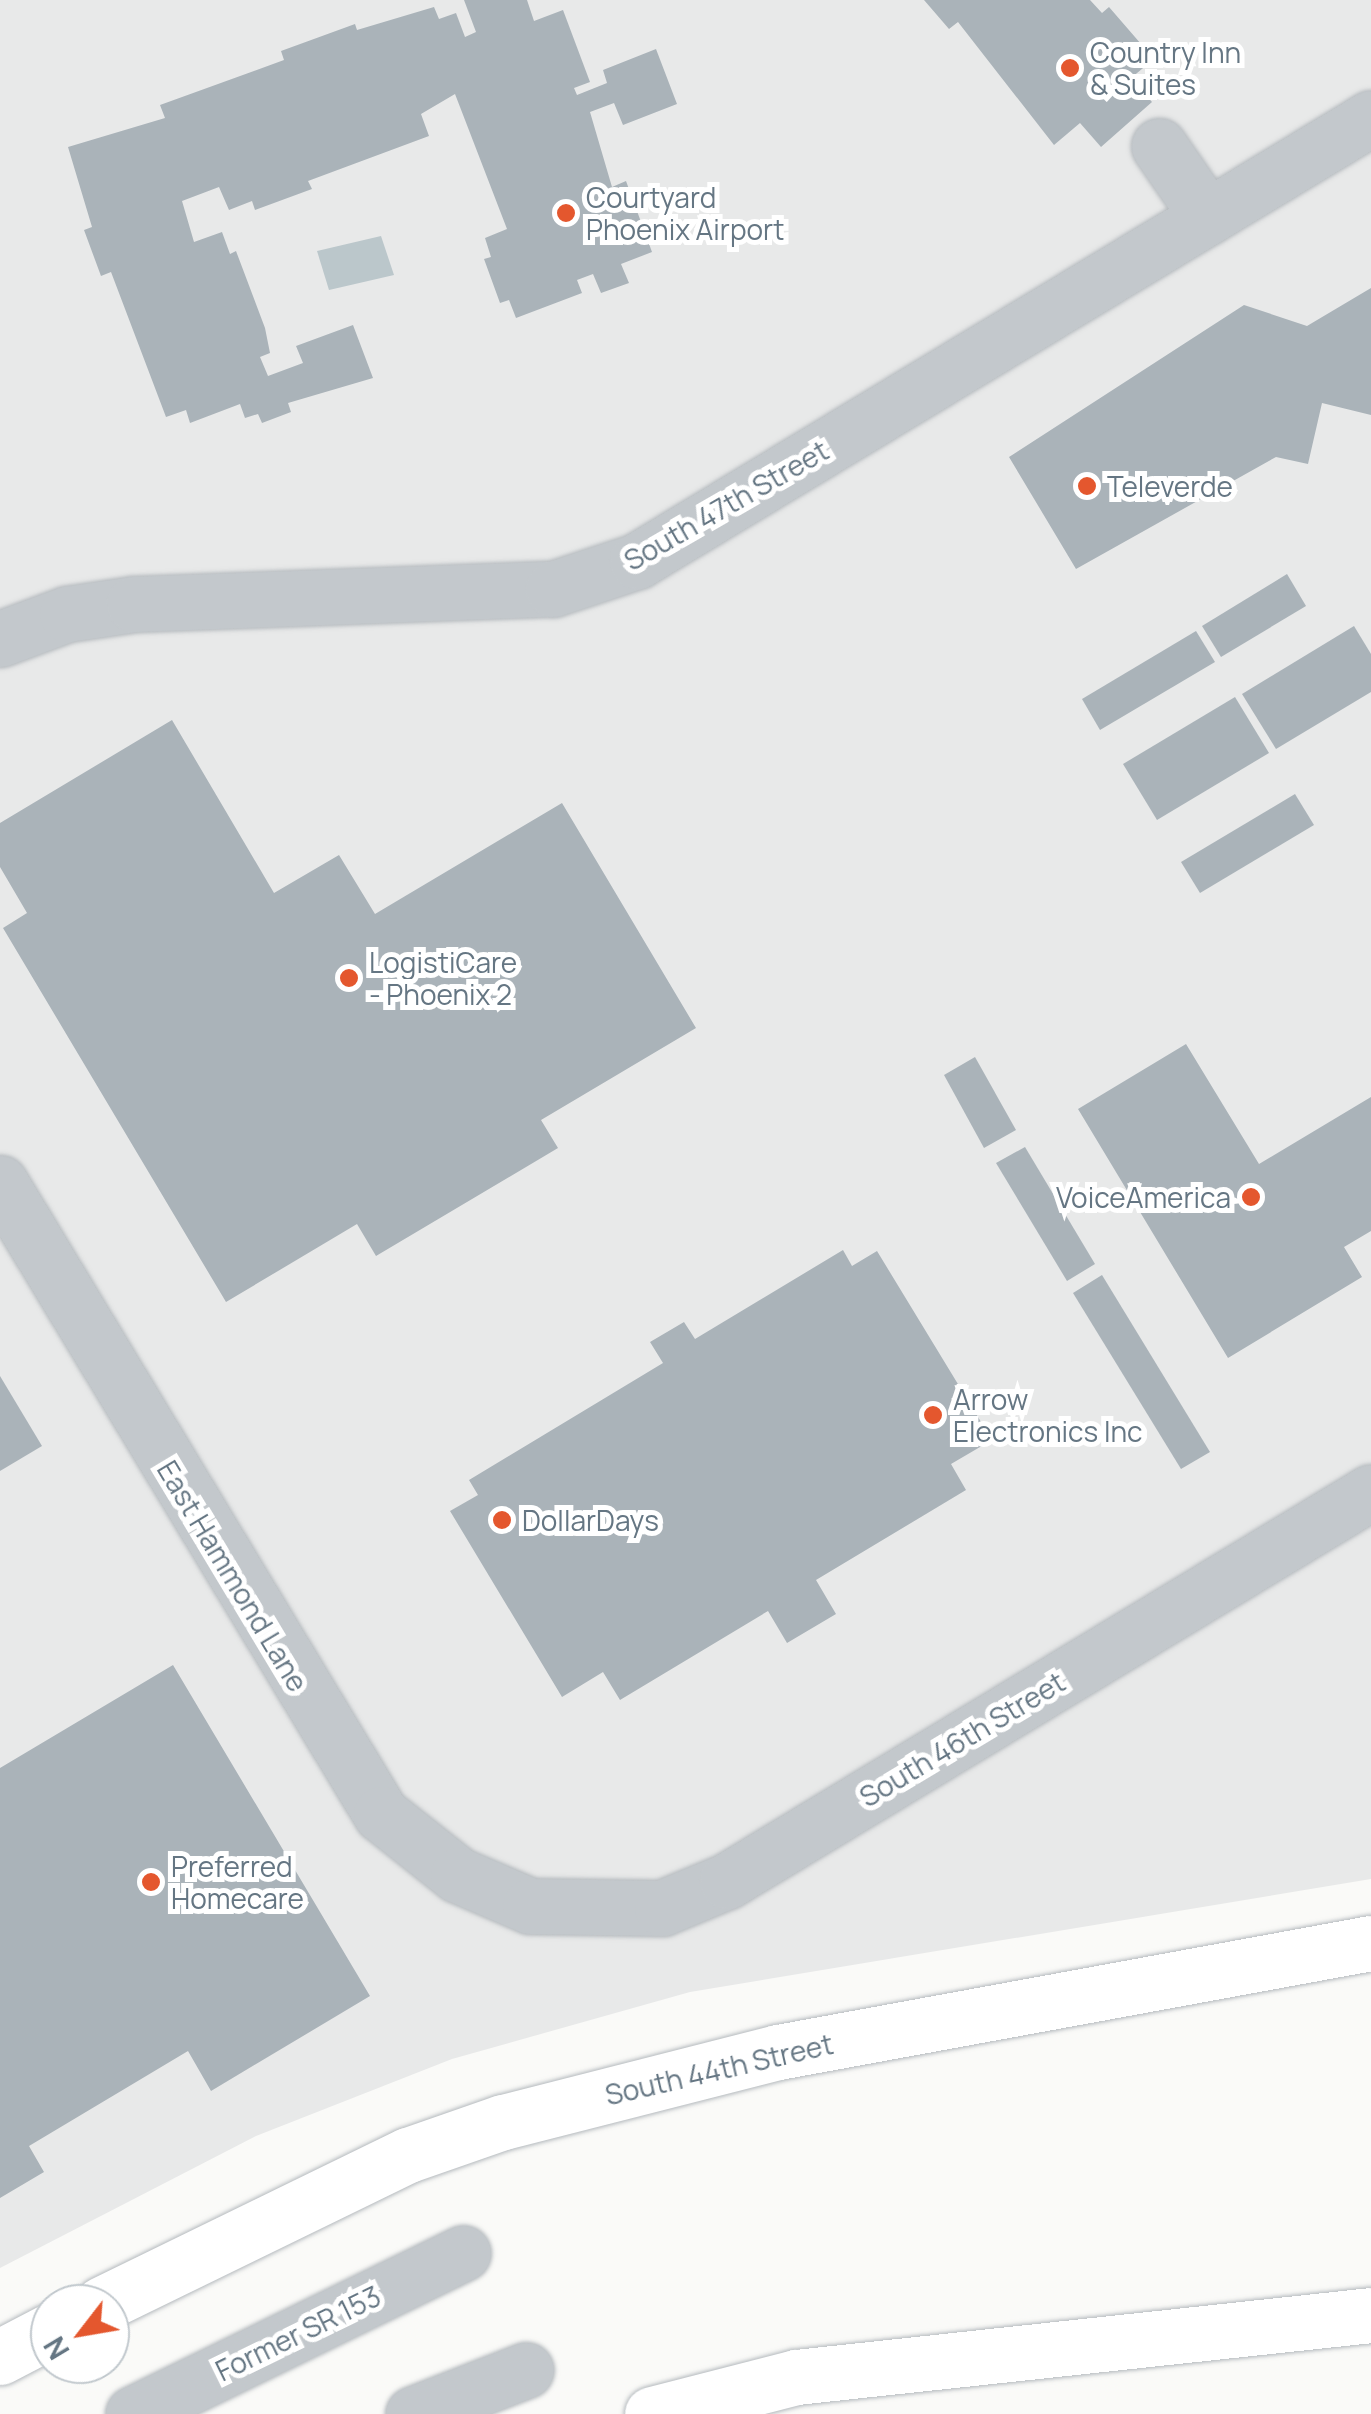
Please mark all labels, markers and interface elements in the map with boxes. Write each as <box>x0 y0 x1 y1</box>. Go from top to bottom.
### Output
place label: Country Inn & Suites <box>1090 35 1241 101</box>
marker: Country Inn & Suites <box>1059 57 1081 79</box>
place label: Courtyard Phoenix Airport <box>586 180 784 246</box>
marker: Courtyard Phoenix Airport <box>555 202 577 224</box>
street label: South 47th Street <box>618 433 834 577</box>
place label: Televerde <box>1107 469 1233 503</box>
marker: Televerde <box>1076 475 1098 497</box>
place label: LogistiCare - Phoenix 2 <box>369 945 517 1011</box>
marker: LogistiCare - Phoenix 2 <box>338 967 360 989</box>
place label: VoiceAmerica <box>1056 1180 1231 1214</box>
marker: VoiceAmerica <box>1240 1186 1262 1208</box>
place label: Arrow Electronics Inc <box>953 1382 1142 1448</box>
marker: Arrow Electronics Inc <box>922 1404 944 1426</box>
street label: East Hammond Lane <box>151 1455 315 1697</box>
place label: DollarDays <box>522 1503 659 1537</box>
marker: DollarDays <box>491 1509 513 1531</box>
street label: South 46th Street <box>853 1664 1071 1814</box>
place label: Preferred Homecare <box>171 1849 304 1915</box>
marker: Preferred Homecare <box>140 1871 162 1893</box>
street label: South 44th Street <box>602 2026 836 2112</box>
street label: Former SR 153 <box>210 2279 386 2387</box>
north arrow <box>30 2284 130 2384</box>
text: N <box>35 2330 77 2367</box>

